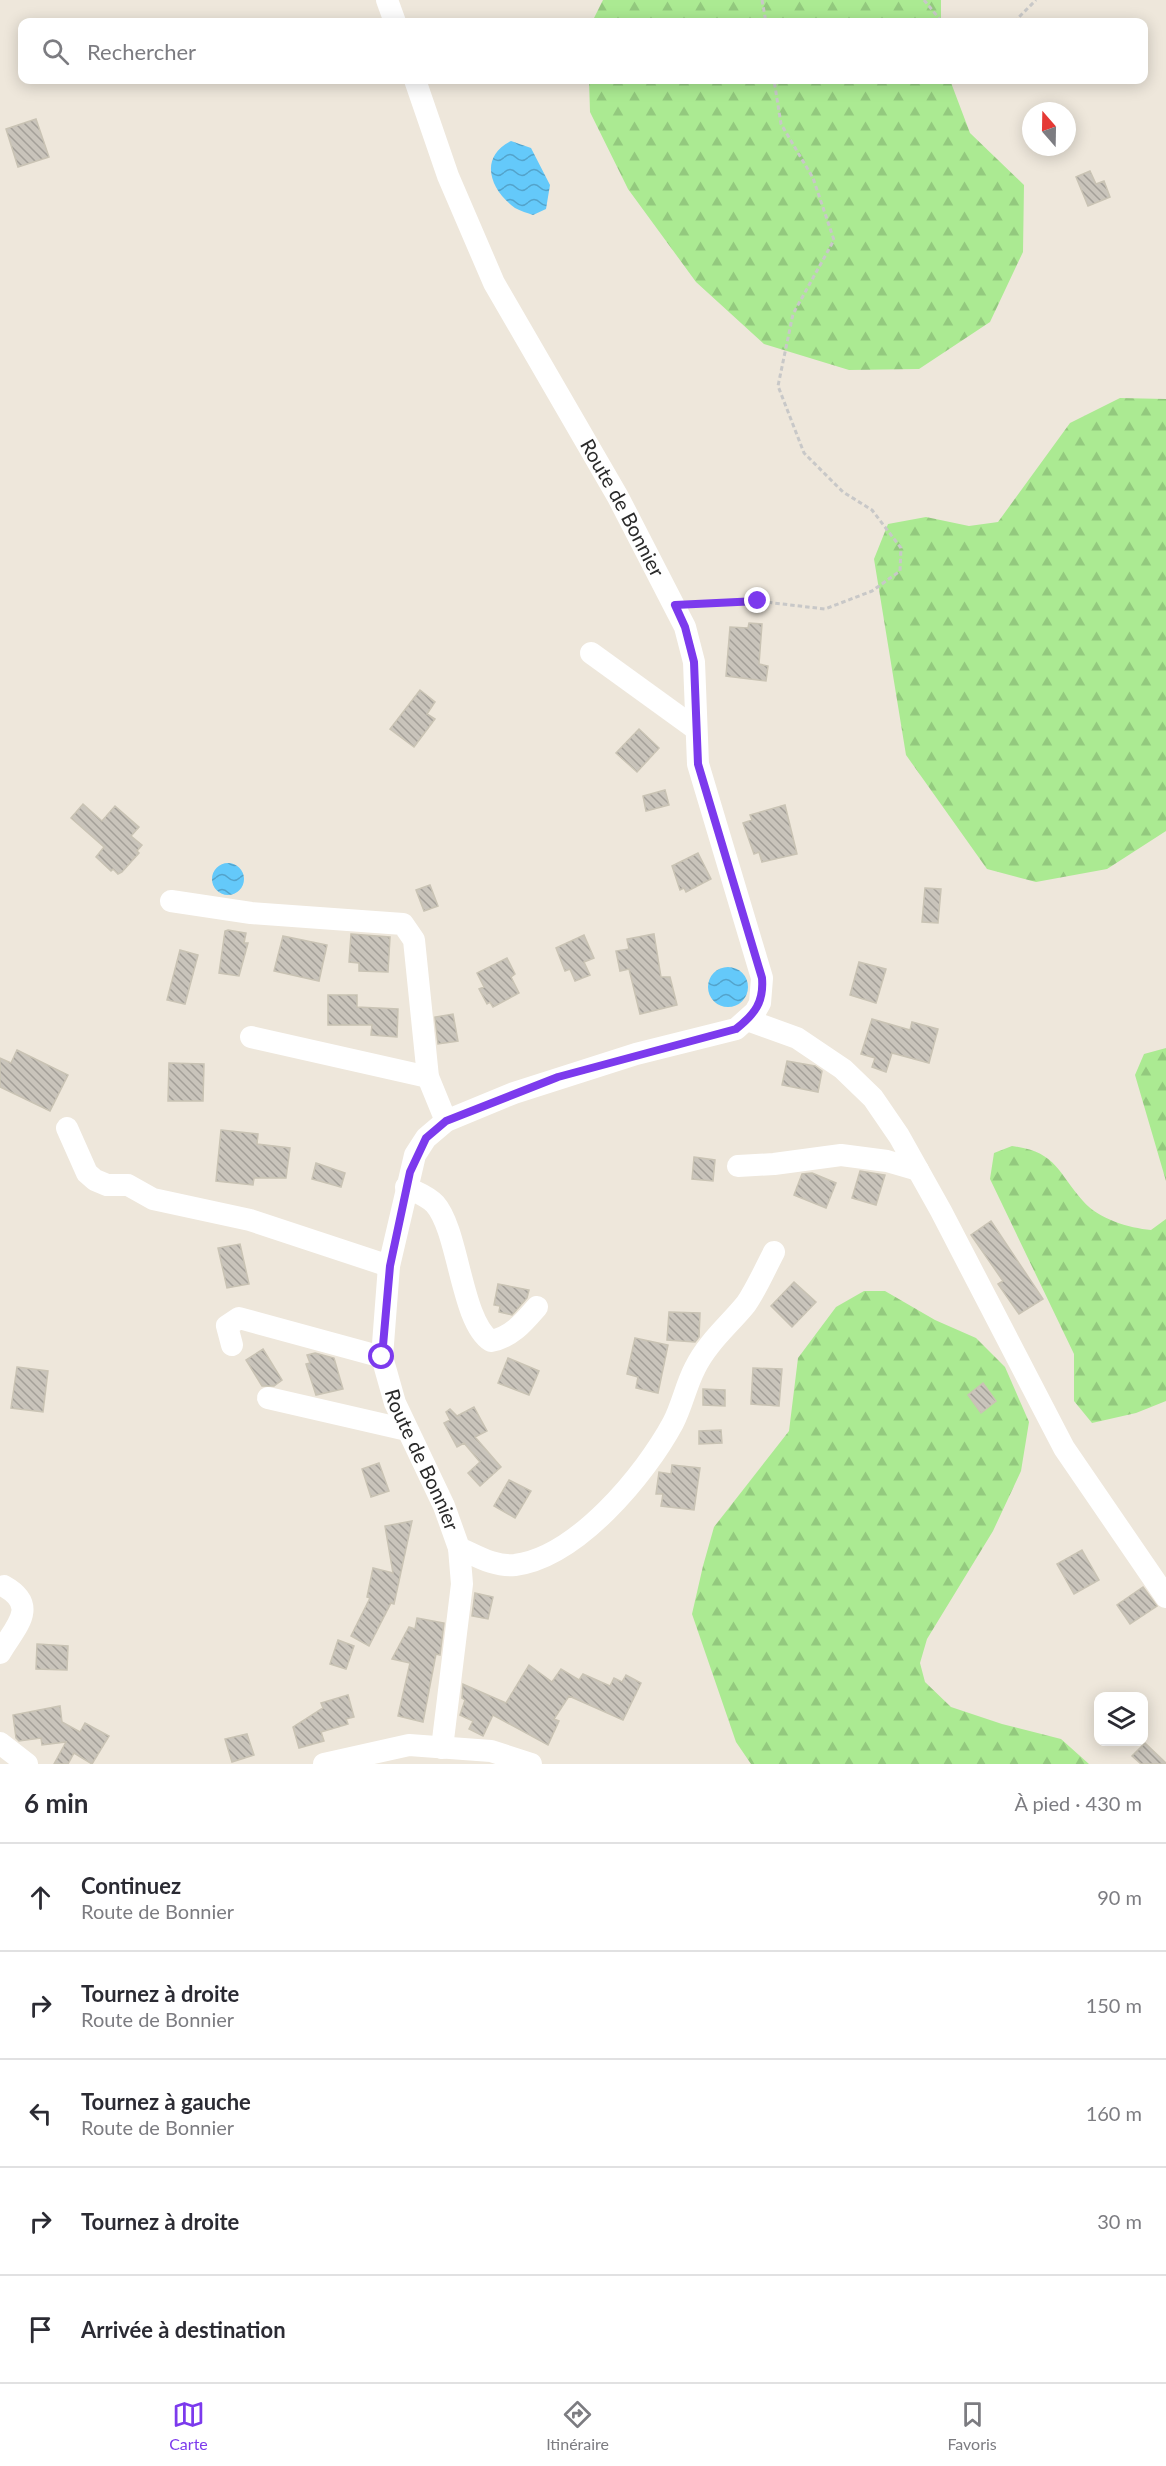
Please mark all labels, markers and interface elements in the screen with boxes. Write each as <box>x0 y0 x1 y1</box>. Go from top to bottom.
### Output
search box <box>18 18 1148 84</box>
icon: search <box>39 35 72 68</box>
text: Rechercher <box>87 38 196 65</box>
north arrow <box>1022 102 1076 156</box>
street label: Route de Bonnier <box>576 434 670 581</box>
route end <box>744 587 770 613</box>
route start <box>368 1343 394 1369</box>
street label: Route de Bonnier <box>381 1386 465 1534</box>
map controls <box>1094 1692 1148 1746</box>
button: layers <box>1094 1692 1148 1746</box>
text: 6 min <box>24 1787 88 1819</box>
text: À pied · 430 m <box>1014 1791 1142 1815</box>
text: Continuez <box>81 1872 181 1899</box>
icon: ahead <box>24 1881 57 1914</box>
text: 90 m <box>1097 1885 1142 1909</box>
text: Route de Bonnier <box>81 1899 234 1923</box>
text: Tournez à droite <box>81 1980 239 2007</box>
icon: right <box>24 1989 57 2022</box>
text: 150 m <box>1086 1993 1142 2017</box>
text: Route de Bonnier <box>81 2007 234 2031</box>
text: Tournez à gauche <box>81 2088 251 2115</box>
icon: left <box>24 2097 57 2130</box>
text: 160 m <box>1086 2101 1142 2125</box>
text: Route de Bonnier <box>81 2115 234 2139</box>
icon: right <box>24 2205 57 2238</box>
text: Tournez à droite <box>81 2208 239 2235</box>
text: 30 m <box>1097 2209 1142 2233</box>
icon: arrive <box>24 2313 57 2346</box>
text: Arrivée à destination <box>81 2316 286 2343</box>
tab: Carte <box>169 2398 208 2453</box>
tab: Itinéraire <box>546 2398 609 2453</box>
tab: Favoris <box>947 2398 997 2453</box>

